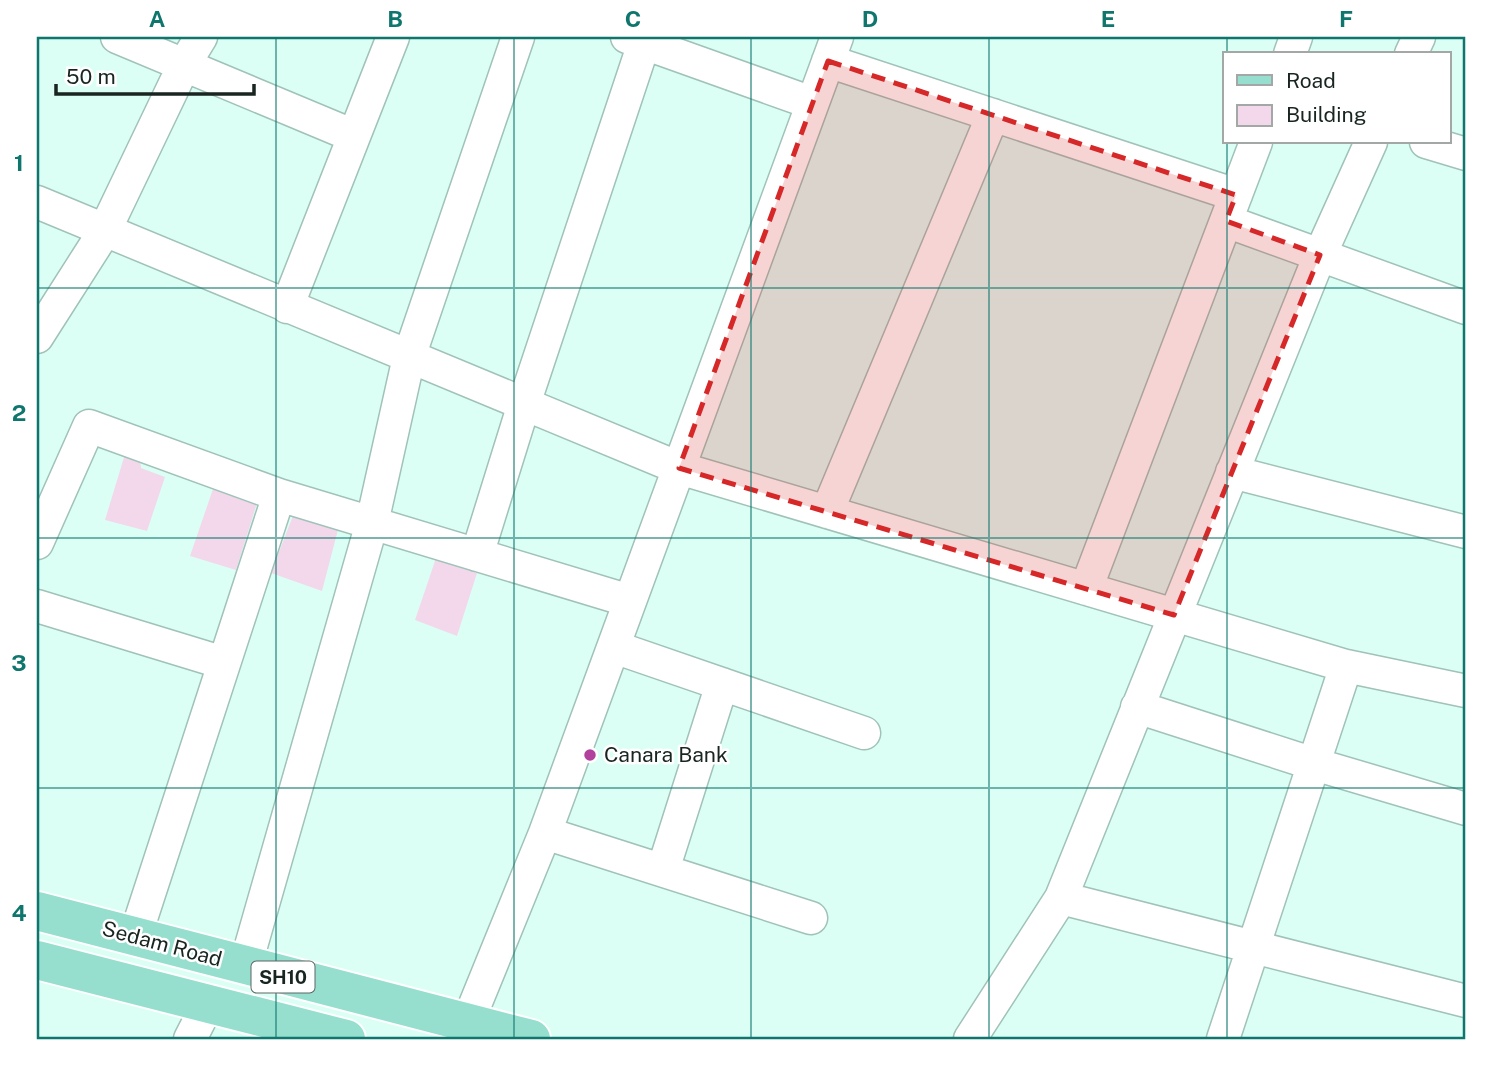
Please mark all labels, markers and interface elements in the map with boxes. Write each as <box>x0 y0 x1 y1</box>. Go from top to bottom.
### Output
text: A <box>149 5 166 32</box>
text: B <box>387 5 403 32</box>
text: C <box>625 5 641 32</box>
text: D <box>862 5 878 32</box>
text: E <box>1101 5 1115 32</box>
text: F <box>1339 5 1353 32</box>
scale bar <box>56 52 254 96</box>
legend <box>1223 52 1450 144</box>
text: 50 m <box>66 64 116 89</box>
text: Road <box>1286 68 1336 93</box>
text: Building <box>1286 102 1367 127</box>
text: 1 <box>14 149 24 176</box>
text: 2 <box>12 399 26 426</box>
text: 3 <box>11 649 27 676</box>
place label: Canara Bank <box>604 742 728 767</box>
marker: Canara Bank <box>582 747 598 763</box>
text: 4 <box>11 899 27 926</box>
street label: Sedam Road <box>99 916 225 972</box>
road number: SH10 <box>252 962 314 993</box>

